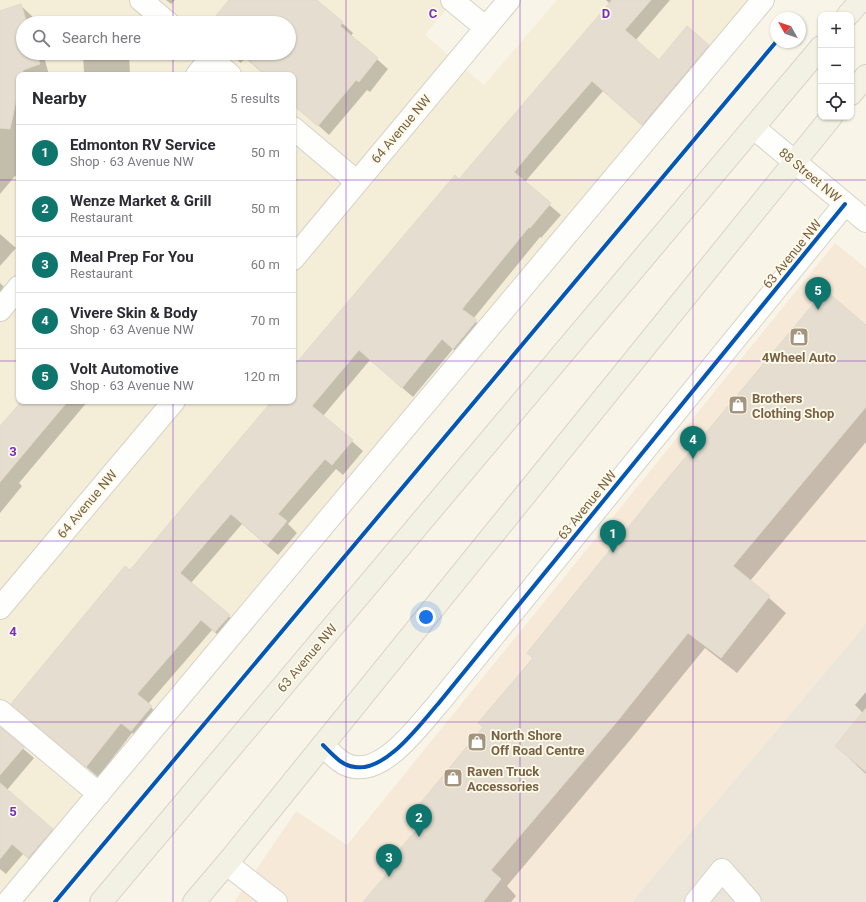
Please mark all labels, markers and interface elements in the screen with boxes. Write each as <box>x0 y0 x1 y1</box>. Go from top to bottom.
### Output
text: C <box>429 6 438 21</box>
text: D <box>602 6 610 21</box>
north arrow <box>770 12 806 48</box>
map controls <box>818 12 854 120</box>
button: + <box>818 12 854 48</box>
search box <box>16 16 296 60</box>
icon: search <box>30 27 52 49</box>
text: Search here <box>62 29 141 47</box>
button: − <box>818 48 854 84</box>
button: locate <box>818 84 854 120</box>
text: Nearby <box>32 88 87 108</box>
text: 5 results <box>230 91 280 106</box>
street label: 64 Avenue NW <box>368 92 434 166</box>
text: Edmonton RV Service <box>70 136 216 154</box>
text: 1 <box>41 145 49 160</box>
text: 50 m <box>251 145 280 160</box>
street label: 88 Street NW <box>776 145 844 206</box>
text: Shop · 63 Avenue NW <box>70 154 194 169</box>
text: Wenze Market & Grill <box>70 192 211 210</box>
text: 2 <box>41 201 49 216</box>
text: 50 m <box>251 201 280 216</box>
text: Restaurant <box>70 210 133 225</box>
street label: 63 Avenue NW <box>760 216 825 292</box>
text: Meal Prep For You <box>70 248 194 266</box>
text: 3 <box>41 257 49 272</box>
text: 60 m <box>251 257 280 272</box>
text: Restaurant <box>70 266 133 281</box>
pin: 5 <box>805 277 831 310</box>
text: Vivere Skin & Body <box>70 304 198 322</box>
text: 4 <box>41 313 49 328</box>
text: 70 m <box>251 313 280 328</box>
text: Shop · 63 Avenue NW <box>70 322 194 337</box>
shop icon: 4Wheel Auto <box>788 326 810 348</box>
place label: 4Wheel Auto <box>762 350 836 365</box>
text: Volt Automotive <box>70 360 179 378</box>
text: 5 <box>41 369 49 384</box>
text: 120 m <box>243 369 280 384</box>
text: Shop · 63 Avenue NW <box>70 378 194 393</box>
place label: Brothers Clothing Shop <box>752 391 834 421</box>
shop icon: Brothers Clothing Shop <box>727 394 749 416</box>
pin: 4 <box>680 426 706 459</box>
text: 3 <box>9 444 17 459</box>
street label: 64 Avenue NW <box>54 467 120 541</box>
street label: 63 Avenue NW <box>555 467 620 543</box>
pin: 1 <box>600 520 626 553</box>
your location <box>416 607 436 627</box>
street label: 63 Avenue NW <box>274 621 340 695</box>
text: 4 <box>9 624 17 639</box>
place label: North Shore Off Road Centre <box>491 728 585 758</box>
shop icon: North Shore Off Road Centre <box>466 731 488 753</box>
place label: Raven Truck Accessories <box>467 764 540 794</box>
shop icon: Raven Truck Accessories <box>442 767 464 789</box>
text: 5 <box>9 804 17 819</box>
pin: 2 <box>406 804 432 837</box>
pin: 3 <box>376 844 402 877</box>

